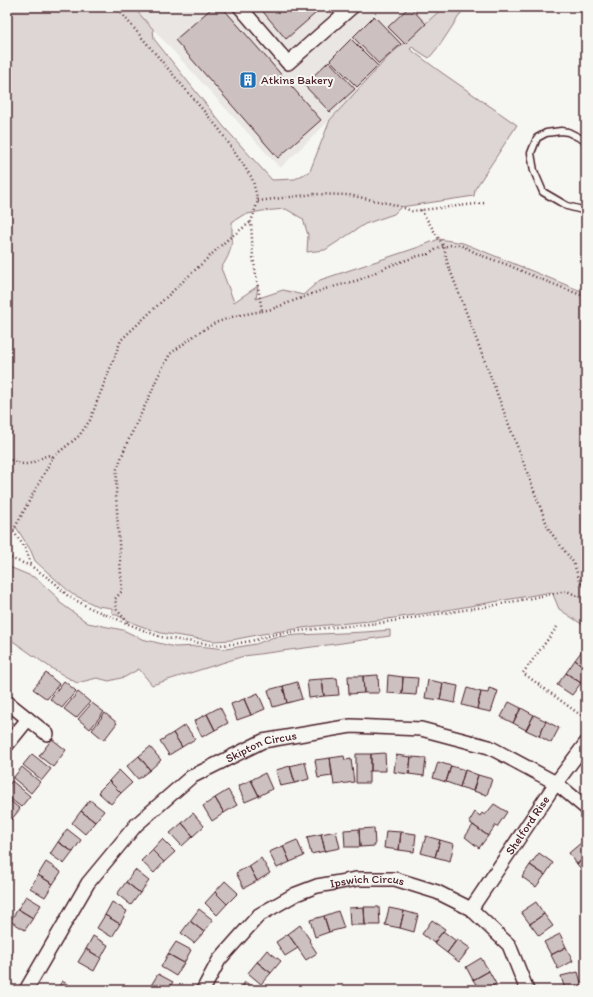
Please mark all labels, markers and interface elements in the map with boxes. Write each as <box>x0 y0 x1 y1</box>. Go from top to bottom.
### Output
building icon: Atkins Bakery <box>238 70 258 90</box>
place label: Atkins Bakery <box>261 73 334 87</box>
street label: Skipton Circus <box>223 728 298 766</box>
street label: Shelford Rise <box>503 793 553 858</box>
street label: Ipswich Circus <box>329 872 406 891</box>

